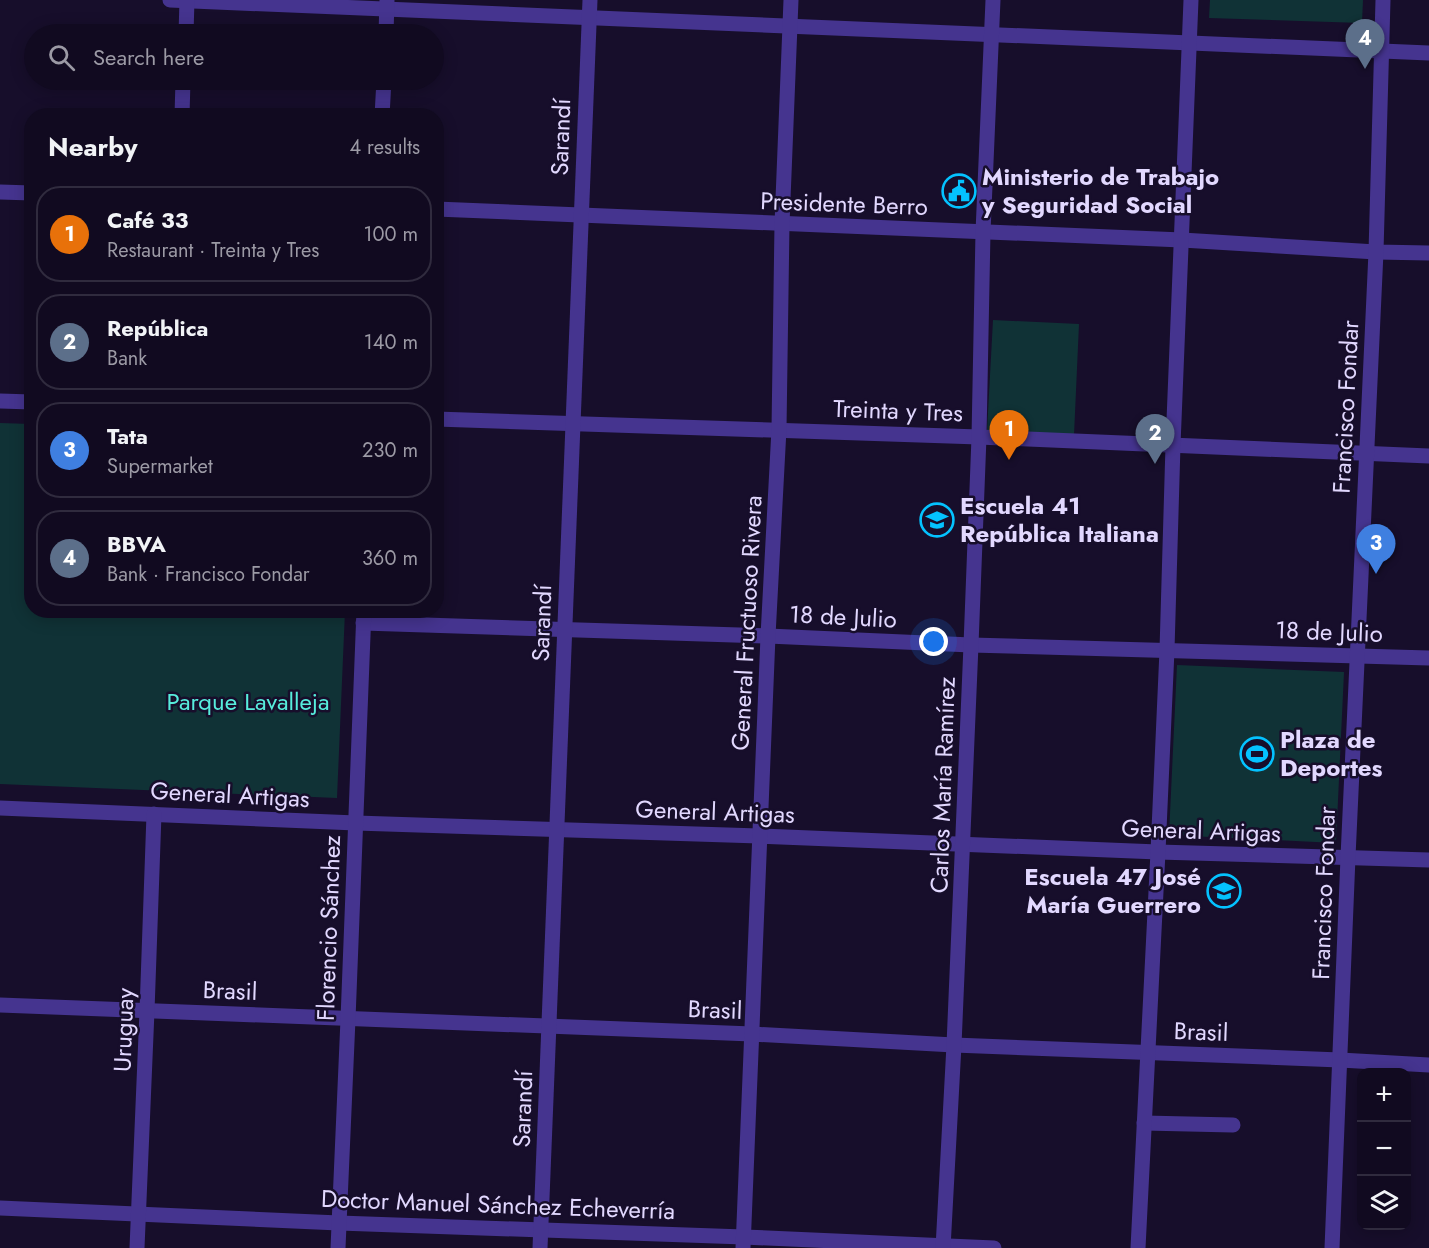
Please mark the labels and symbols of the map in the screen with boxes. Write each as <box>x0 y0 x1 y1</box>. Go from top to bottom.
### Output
pin: 4 <box>1346 20 1384 69</box>
street label: Sarandí <box>542 97 579 176</box>
place label: Ministerio de Trabajo y Seguridad Social <box>981 159 1219 222</box>
public building icon: Ministerio de Trabajo y Seguridad Social <box>941 173 977 209</box>
street label: Presidente Berro <box>760 183 928 224</box>
street label: Francisco Fondar <box>1323 319 1368 495</box>
street label: Treinta y Tres <box>833 391 963 430</box>
pin: 1 <box>990 410 1028 460</box>
pin: 2 <box>1136 414 1174 464</box>
place label: Escuela 41 República Italiana <box>960 488 1159 551</box>
street label: General Fructuoso Rivera <box>722 494 771 752</box>
school or university icon: Escuela 41 República Italiana <box>919 502 955 538</box>
pin: 3 <box>1356 524 1396 574</box>
street label: Sarandí <box>523 583 560 662</box>
street label: 18 de Julio <box>788 596 898 637</box>
street label: 18 de Julio <box>1275 612 1383 651</box>
your location <box>919 627 948 656</box>
street label: Carlos María Ramírez <box>921 676 964 894</box>
park label: Parque Lavalleja <box>167 684 329 719</box>
place label: Plaza de Deportes <box>1280 722 1383 785</box>
sports icon: Plaza de Deportes <box>1239 736 1275 772</box>
street label: General Artigas <box>150 773 311 816</box>
street label: General Artigas <box>635 791 795 832</box>
street label: Francisco Fondar <box>1303 805 1344 980</box>
street label: General Artigas <box>1121 810 1281 851</box>
street label: Florencio Sánchez <box>308 834 349 1022</box>
place label: Escuela 47 José María Guerrero <box>1024 859 1201 922</box>
school or university icon: Escuela 47 José María Guerrero <box>1206 873 1242 909</box>
street label: Brasil <box>202 972 258 1009</box>
street label: Uruguay <box>105 987 142 1073</box>
street label: Brasil <box>687 991 743 1028</box>
street label: Brasil <box>1173 1013 1229 1050</box>
street label: Sarandí <box>504 1069 541 1148</box>
street label: Doctor Manuel Sánchez Echeverría <box>320 1181 676 1228</box>

